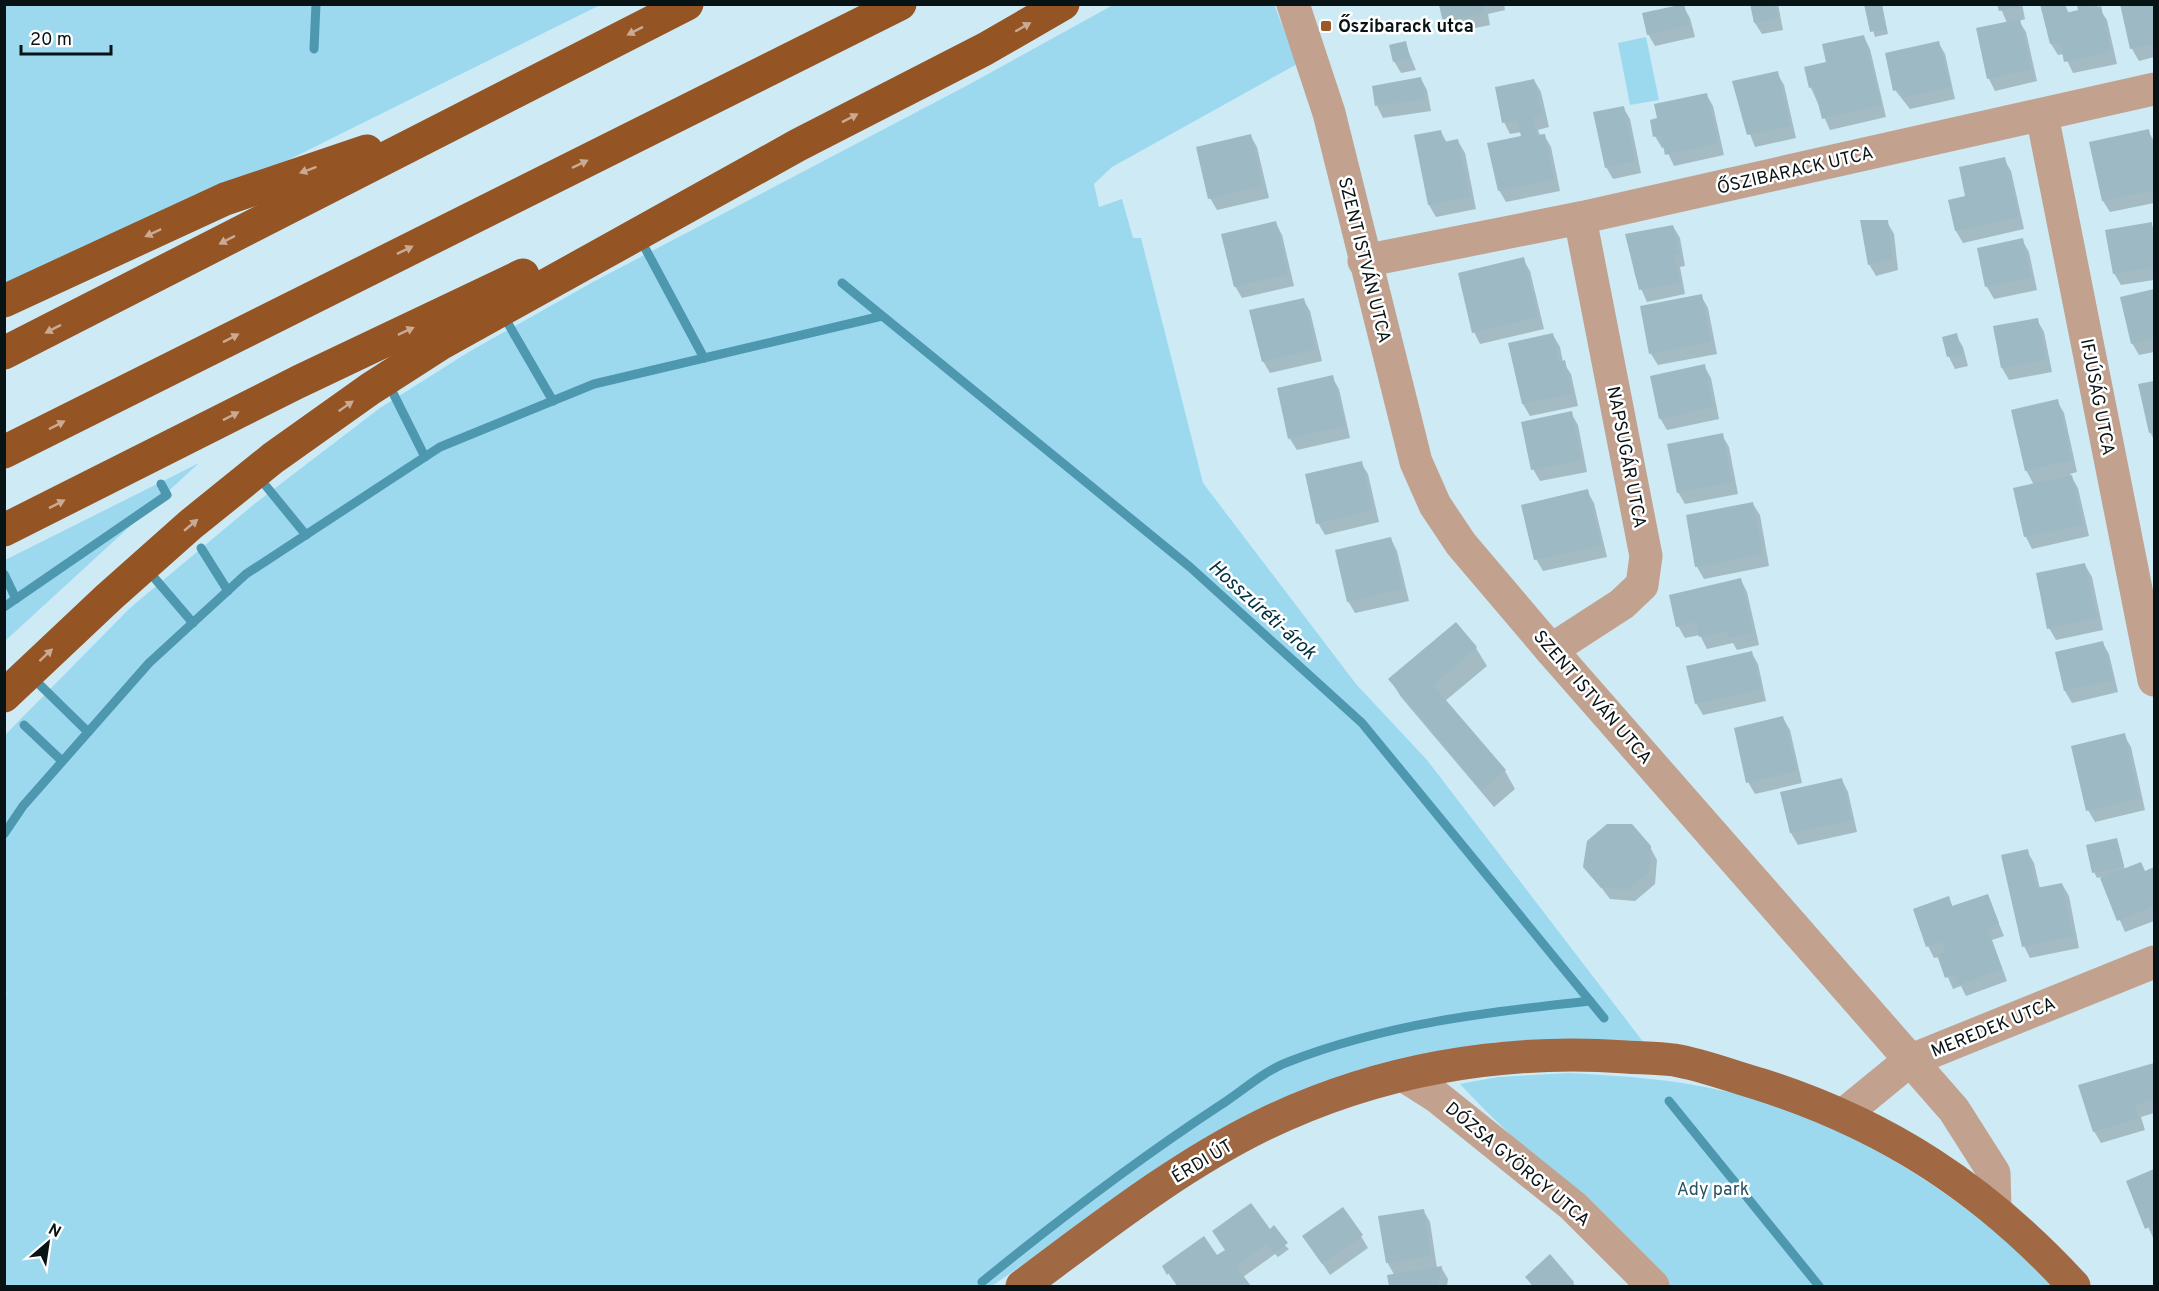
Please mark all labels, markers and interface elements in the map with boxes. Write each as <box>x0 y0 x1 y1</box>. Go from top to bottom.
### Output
place label: Őszibarack utca <box>1338 14 1474 39</box>
scale bar <box>21 18 111 56</box>
marker: Őszibarack utca <box>1319 19 1333 33</box>
one-way arrow <box>1014 22 1031 32</box>
one-way arrow <box>627 26 644 36</box>
text: 20 m <box>30 29 72 52</box>
one-way arrow <box>842 113 859 123</box>
street label: ŐSZIBARACK UTCA <box>1714 140 1876 201</box>
one-way arrow <box>571 159 588 168</box>
one-way arrow <box>299 166 317 176</box>
street label: SZENT ISTVÁN UTCA <box>1332 175 1397 346</box>
one-way arrow <box>145 228 162 237</box>
one-way arrow <box>218 235 235 245</box>
one-way arrow <box>397 246 414 255</box>
one-way arrow <box>45 324 62 334</box>
one-way arrow <box>398 326 415 335</box>
one-way arrow <box>222 333 239 342</box>
street label: IFJÚSÁG UTCA <box>2074 336 2121 458</box>
street label: NAPSUGÁR UTCA <box>1600 384 1653 530</box>
one-way arrow <box>338 400 354 412</box>
one-way arrow <box>223 411 240 421</box>
one-way arrow <box>48 421 65 430</box>
one-way arrow <box>48 499 66 509</box>
one-way arrow <box>184 519 199 532</box>
water label: Hosszúréti-árok <box>1202 555 1322 667</box>
street label: SZENT ISTVÁN UTCA <box>1527 625 1658 770</box>
one-way arrow <box>39 648 54 662</box>
street label: MEREDEK UTCA <box>1928 993 2059 1064</box>
street label: DÓZSA GYÖRGY UTCA <box>1440 1096 1596 1233</box>
street label: ÉRDI ÚT <box>1167 1133 1237 1189</box>
park label: Ady park <box>1677 1179 1749 1202</box>
north arrow <box>18 1213 78 1273</box>
text: N <box>44 1220 64 1243</box>

